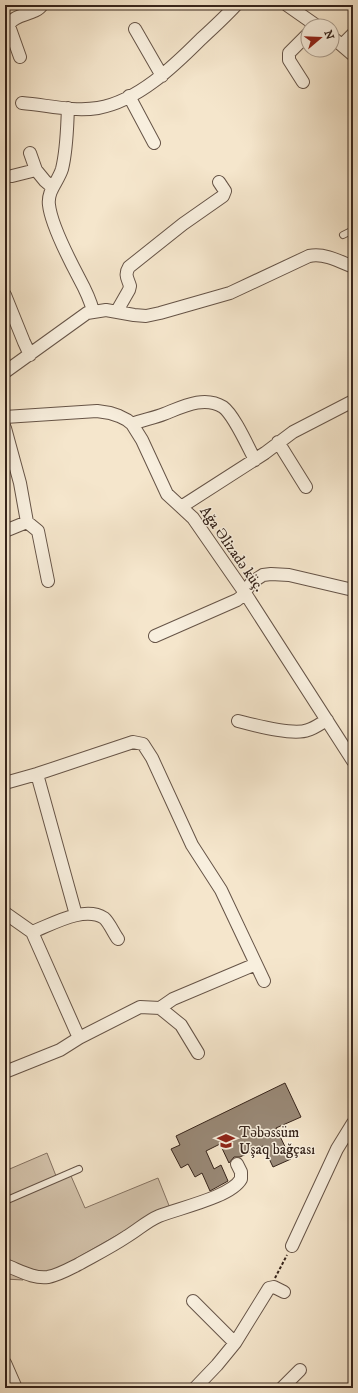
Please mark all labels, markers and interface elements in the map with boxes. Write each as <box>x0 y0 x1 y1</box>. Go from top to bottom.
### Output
north arrow <box>300 18 340 58</box>
text: N <box>320 29 337 42</box>
street label: Ağa Əlizadə küç. <box>195 502 269 596</box>
place label: Təbəssüm Uşaq bağçası <box>239 1123 315 1159</box>
school or university icon: Təbəssüm Uşaq bağçası <box>216 1131 236 1151</box>

